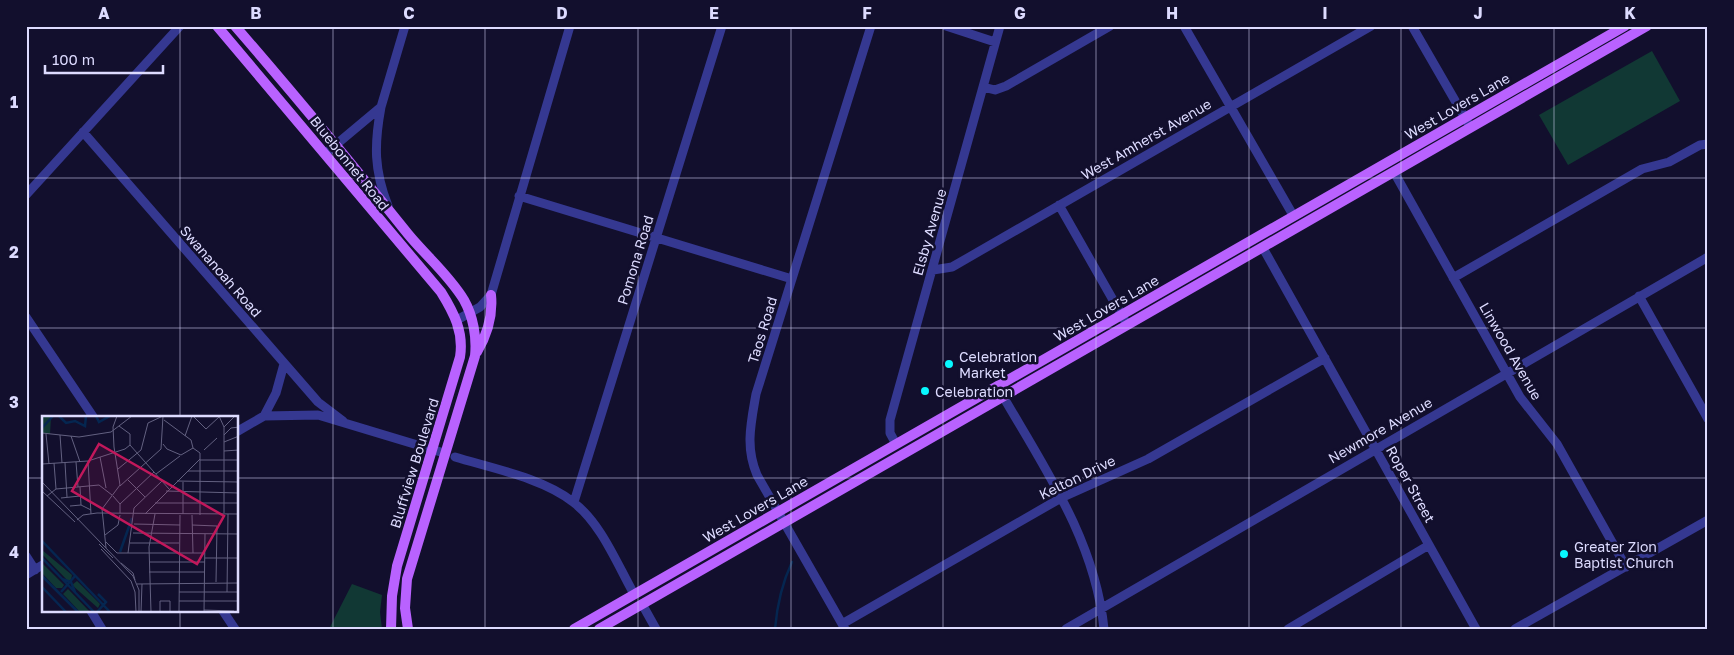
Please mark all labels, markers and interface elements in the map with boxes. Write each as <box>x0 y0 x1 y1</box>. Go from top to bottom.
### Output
text: A <box>98 3 110 23</box>
text: B <box>250 3 262 23</box>
text: C <box>403 3 415 23</box>
text: D <box>556 3 568 23</box>
text: E <box>709 3 719 23</box>
text: F <box>862 3 872 23</box>
text: G <box>1014 3 1026 23</box>
text: H <box>1166 3 1178 23</box>
text: I <box>1322 3 1328 23</box>
text: J <box>1473 3 1483 23</box>
text: K <box>1624 3 1636 23</box>
scale bar <box>45 42 162 74</box>
text: 100 m <box>52 50 95 68</box>
street label: West Lovers Lane <box>1402 69 1512 143</box>
text: 1 <box>10 92 18 112</box>
street label: West Amherst Avenue <box>1078 95 1214 183</box>
street label: Bluebonnet Road <box>307 112 393 214</box>
street label: Elsby Avenue <box>908 187 950 277</box>
street label: Pomona Road <box>613 213 657 307</box>
street label: Swananoah Road <box>177 222 265 320</box>
text: 2 <box>9 242 19 262</box>
street label: West Lovers Lane <box>1051 271 1161 345</box>
street label: Taos Road <box>744 295 780 365</box>
street label: Linwood Avenue <box>1476 299 1546 403</box>
place label: Celebration Market <box>959 348 1037 381</box>
marker: Celebration Market <box>943 358 955 370</box>
place label: Celebration <box>935 383 1013 400</box>
marker: Celebration <box>919 385 931 397</box>
text: 3 <box>9 392 19 412</box>
street label: Newmore Avenue <box>1325 393 1435 467</box>
street label: Bluffview Boulevard <box>386 396 442 530</box>
inset map <box>42 416 239 612</box>
street label: Roper Street <box>1383 443 1439 525</box>
street label: Kelton Drive <box>1036 451 1118 503</box>
street label: West Lovers Lane <box>700 472 810 546</box>
place label: Greater Zion Baptist Church <box>1574 538 1674 571</box>
text: 4 <box>9 542 19 562</box>
marker: Greater Zion Baptist Church <box>1558 548 1570 560</box>

